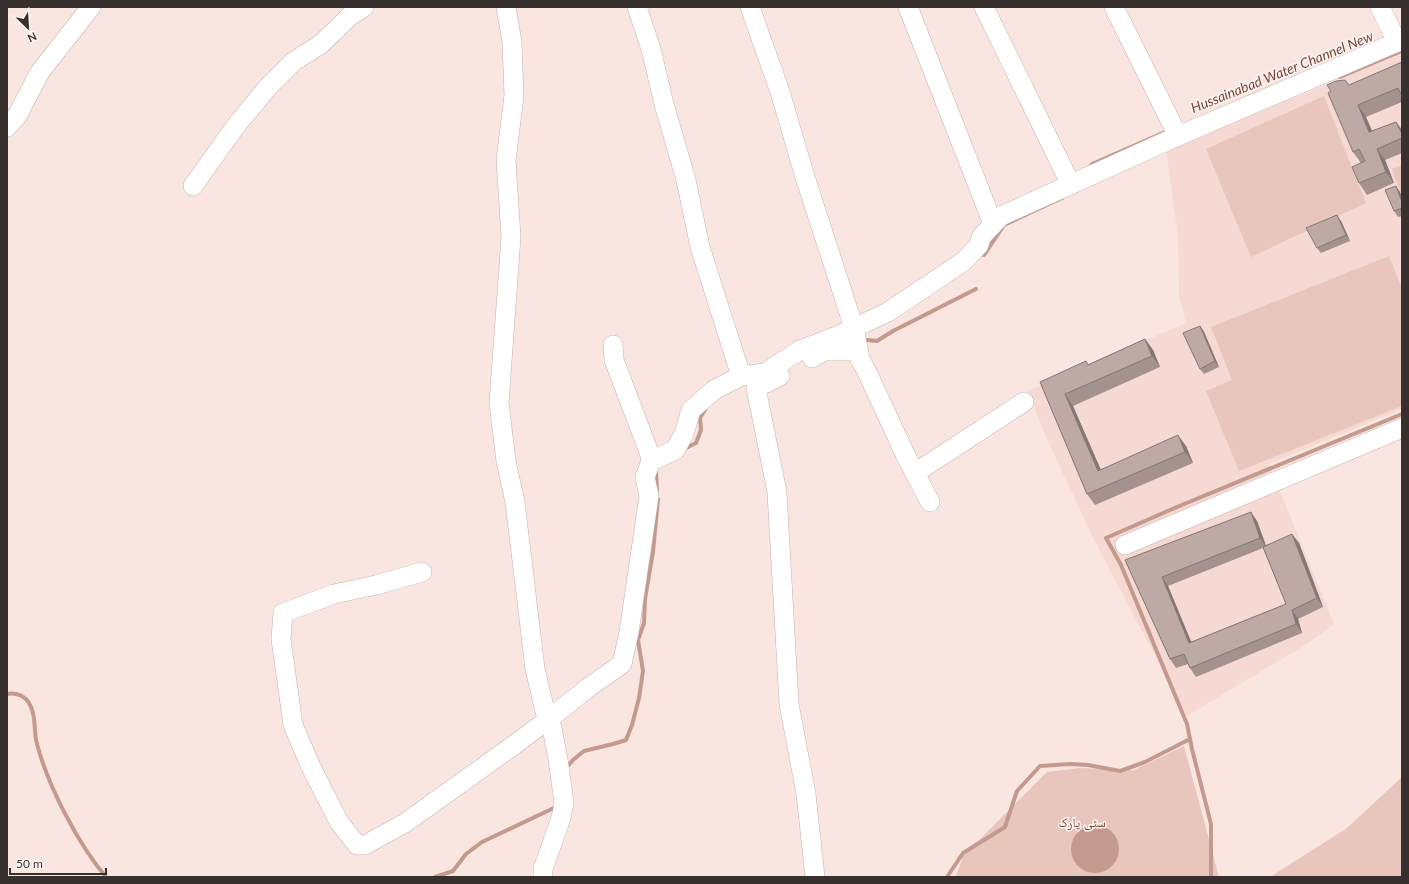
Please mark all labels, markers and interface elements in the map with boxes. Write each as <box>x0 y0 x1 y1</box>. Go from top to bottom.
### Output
north arrow <box>8 8 48 48</box>
water label: Hussainabad Water Channel New <box>1188 27 1376 116</box>
text: N <box>26 30 39 45</box>
park label: سٹی پارک <box>1058 814 1106 831</box>
scale bar <box>10 850 106 876</box>
text: 50 m <box>16 856 43 871</box>

